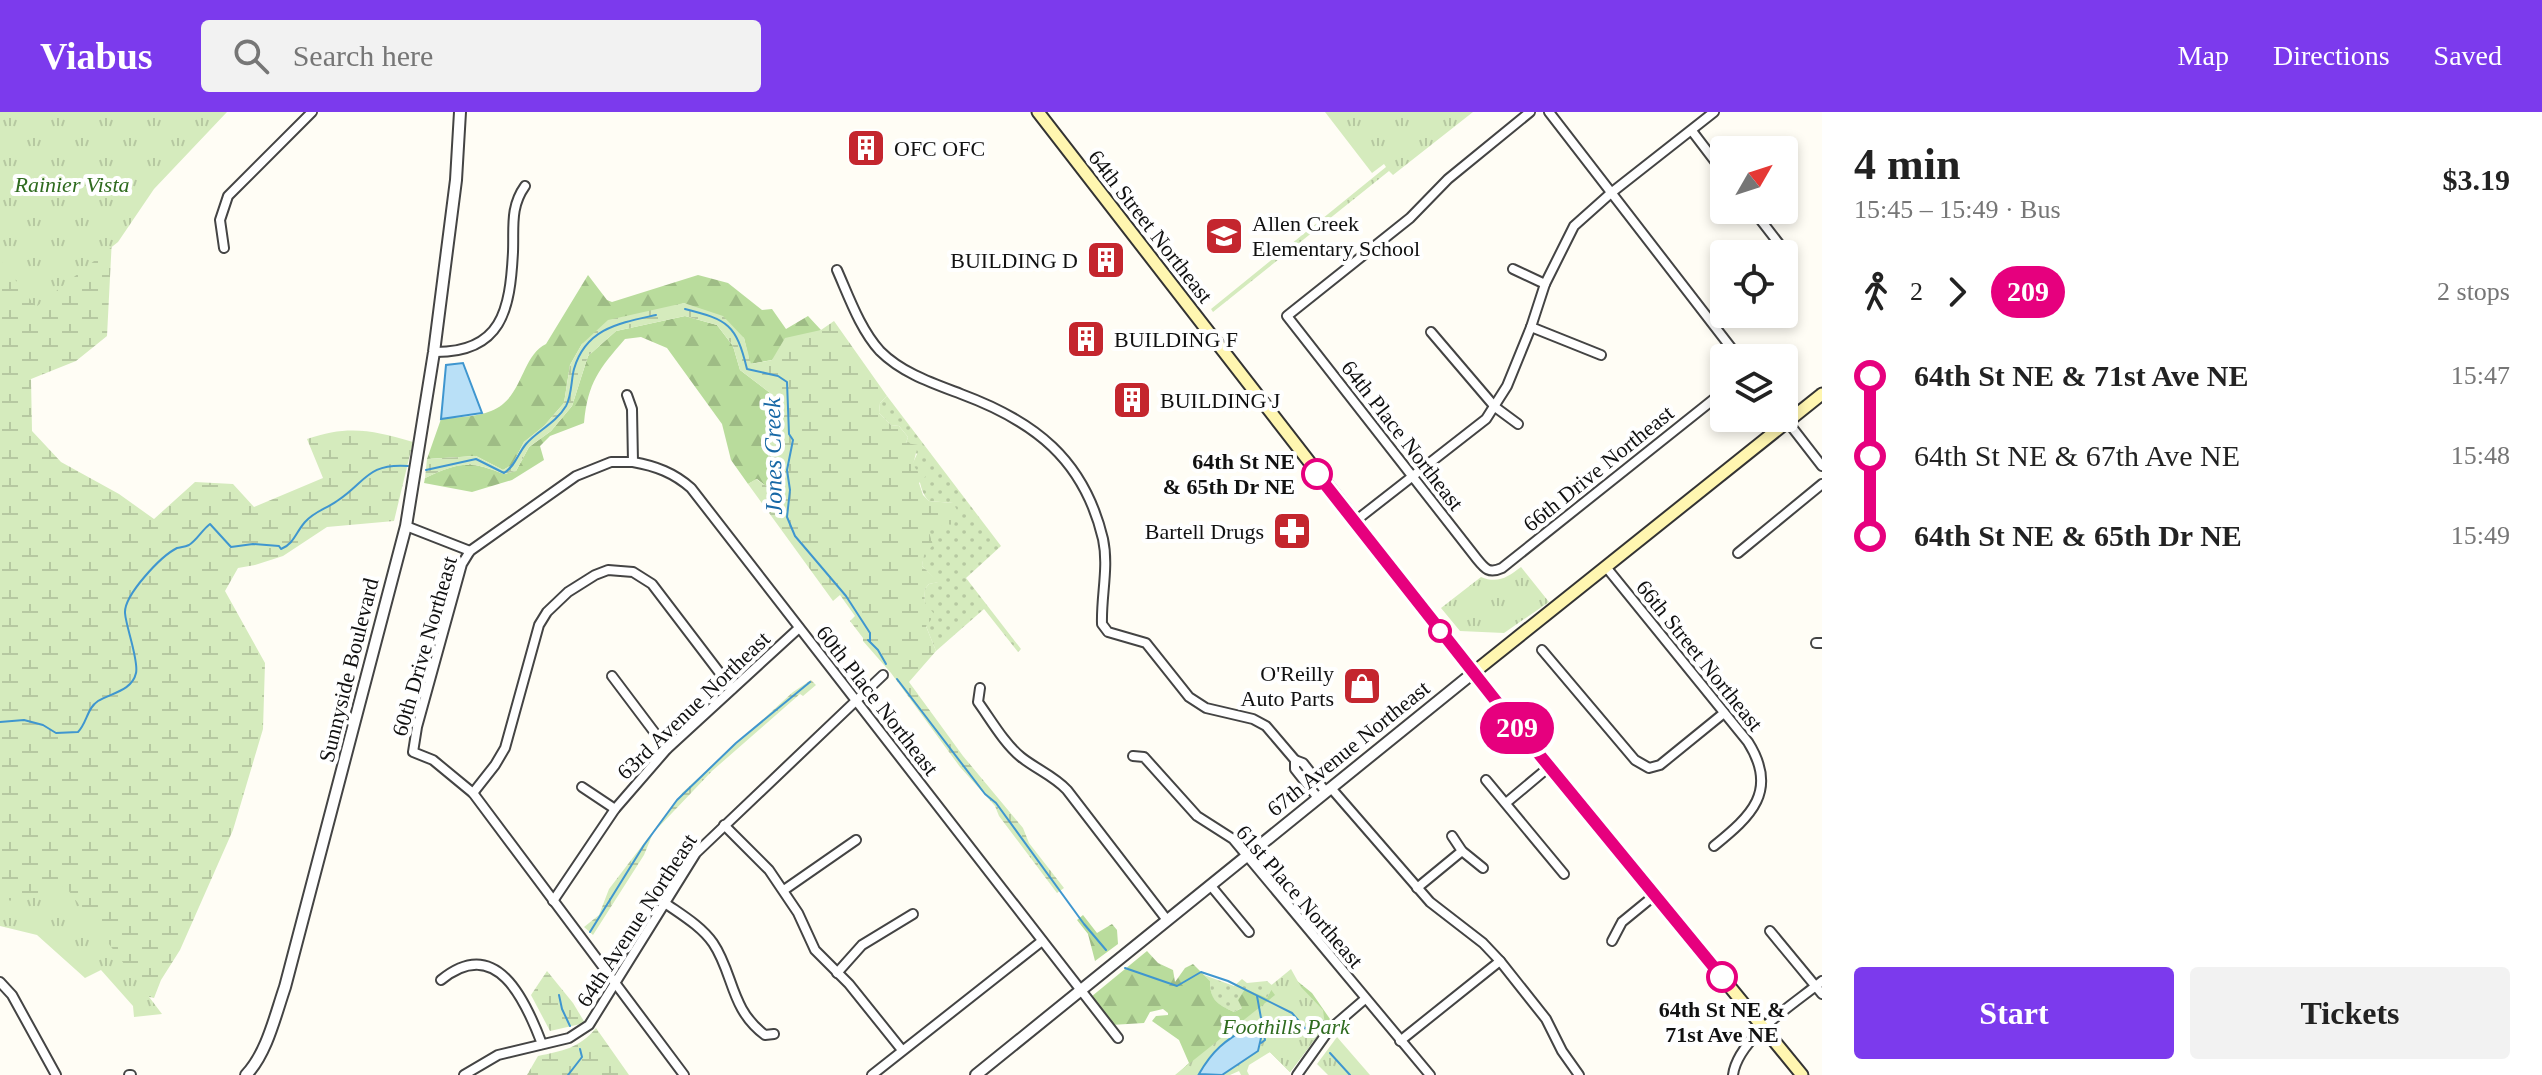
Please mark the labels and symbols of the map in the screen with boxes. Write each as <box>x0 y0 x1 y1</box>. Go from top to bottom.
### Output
building icon: OFC OFC <box>845 127 887 169</box>
place label: OFC OFC <box>894 136 985 161</box>
north arrow <box>1710 136 1798 224</box>
street label: 64th Street Northeast <box>1083 145 1218 308</box>
park label: Rainier Vista <box>13 172 130 197</box>
place label: Allen Creek Elementary School <box>1252 211 1420 261</box>
school or university icon: Allen Creek Elementary School <box>1203 215 1245 257</box>
building icon: BUILDING D <box>1085 239 1127 281</box>
place label: BUILDING D <box>950 248 1078 273</box>
building icon: BUILDING F <box>1065 318 1107 360</box>
place label: BUILDING F <box>1114 327 1238 352</box>
street label: 64th Place Northeast <box>1336 355 1469 515</box>
building icon: BUILDING J <box>1111 379 1153 421</box>
place label: BUILDING J <box>1160 388 1281 413</box>
water label: Jones Creek <box>759 397 787 515</box>
street label: 66th Drive Northeast <box>1518 400 1678 537</box>
place label: 64th St NE & 65th Dr NE <box>1163 449 1295 499</box>
marker: 64th St NE & 65th Dr NE <box>1302 459 1332 489</box>
pharmacy icon: Bartell Drugs <box>1271 510 1313 552</box>
place label: Bartell Drugs <box>1145 519 1264 544</box>
street label: 60th Drive Northeast <box>387 553 462 739</box>
street label: Sunnyside Boulevard <box>314 575 383 765</box>
street label: 66th Street Northeast <box>1631 575 1768 736</box>
street label: 60th Place Northeast <box>811 620 944 780</box>
unlabelled marker <box>1429 620 1451 642</box>
street label: 63rd Avenue Northeast <box>612 626 775 785</box>
place label: O'Reilly Auto Parts <box>1241 661 1334 711</box>
shop icon: O'Reilly Auto Parts <box>1341 665 1383 707</box>
street label: 67th Avenue Northeast <box>1262 675 1434 821</box>
line badge: 209 <box>1471 702 1563 754</box>
street label: 61st Place Northeast <box>1231 820 1368 973</box>
street label: 64th Avenue Northeast <box>571 829 702 1011</box>
marker: 64th St NE & 71st Ave NE <box>1707 962 1737 992</box>
place label: 64th St NE & 71st Ave NE <box>1659 997 1785 1047</box>
park label: Foothills Park <box>1221 1014 1351 1039</box>

